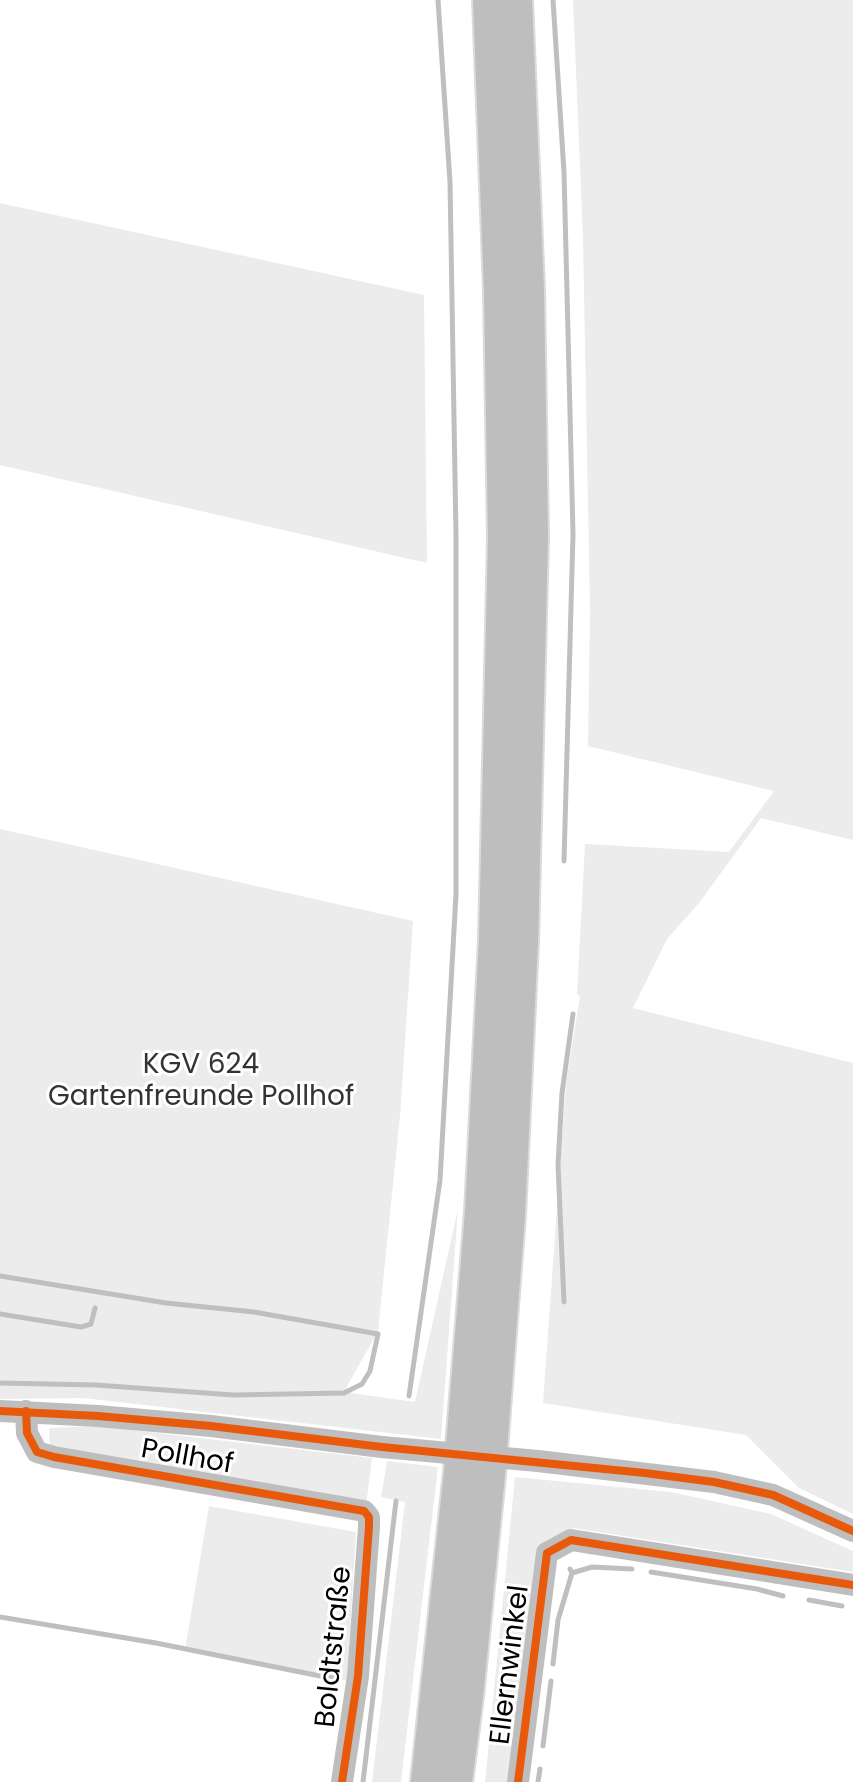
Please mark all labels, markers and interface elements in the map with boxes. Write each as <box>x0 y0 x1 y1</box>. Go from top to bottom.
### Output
park label: KGV 624 Gartenfreunde Pollhof <box>48 1049 354 1115</box>
street label: Pollhof <box>138 1433 236 1483</box>
street label: Boldtstraße <box>310 1565 360 1729</box>
street label: Ellernwinkel <box>485 1583 537 1747</box>

